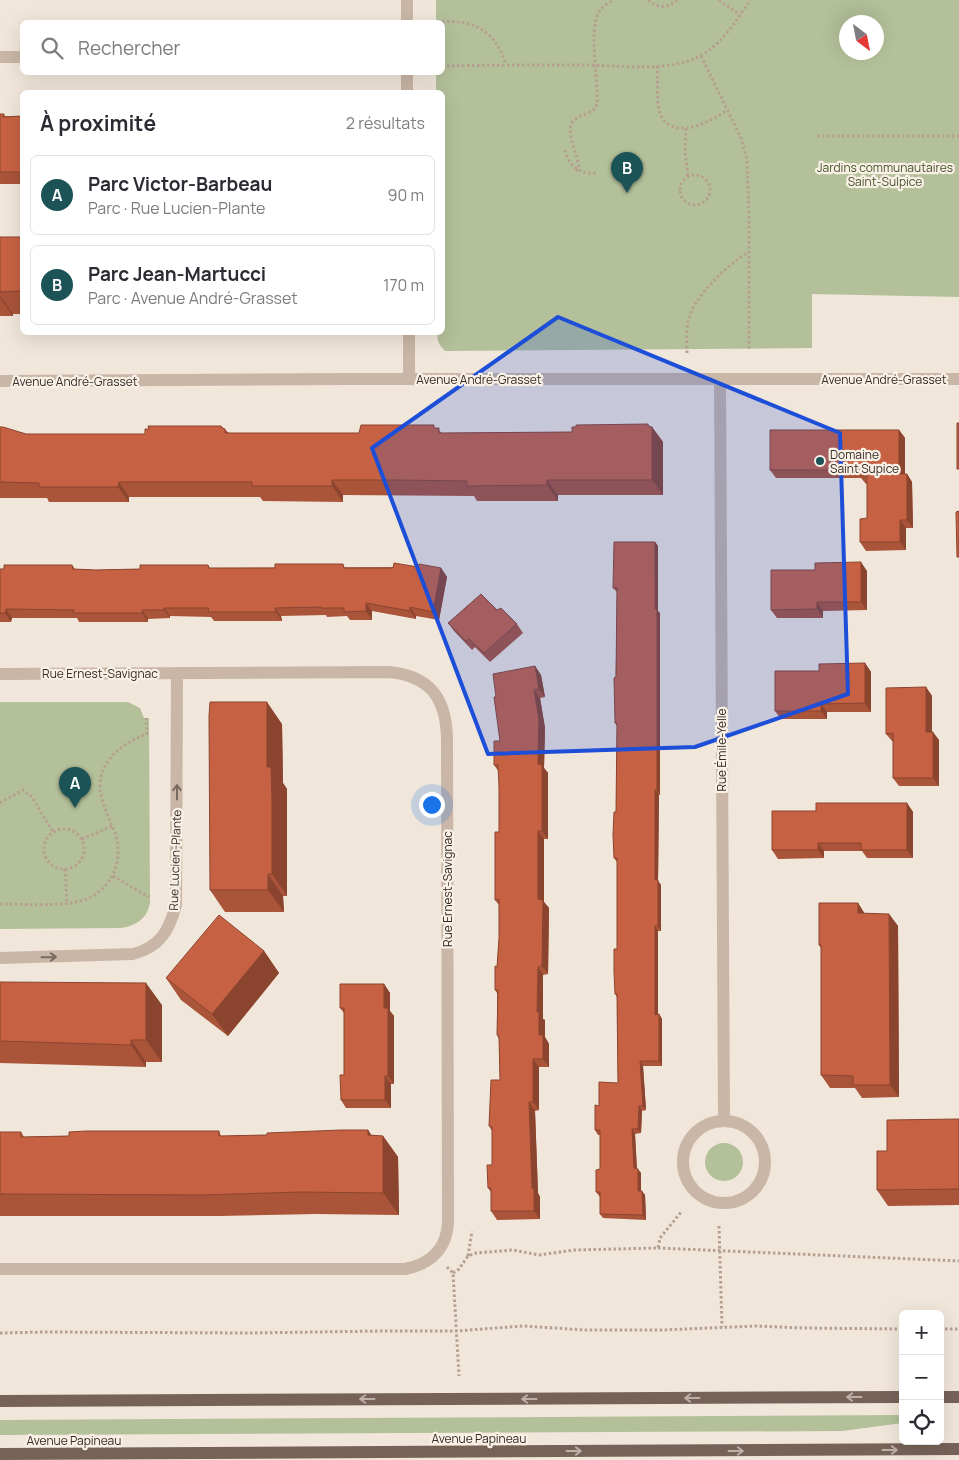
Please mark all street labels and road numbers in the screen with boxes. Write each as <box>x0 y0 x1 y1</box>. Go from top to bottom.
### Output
street label: Avenue André-Grasset <box>416 371 542 388</box>
street label: Avenue André-Grasset <box>821 371 947 388</box>
street label: Avenue André-Grasset <box>12 373 138 390</box>
street label: Rue Ernest-Savignac <box>42 665 158 682</box>
street label: Rue Émile-Yelle <box>713 708 730 792</box>
street label: Rue Lucien-Plante <box>165 809 185 911</box>
street label: Rue Ernest-Savignac <box>439 831 456 947</box>
street label: Avenue Papineau <box>432 1430 526 1447</box>
street label: Avenue Papineau <box>27 1432 121 1449</box>

